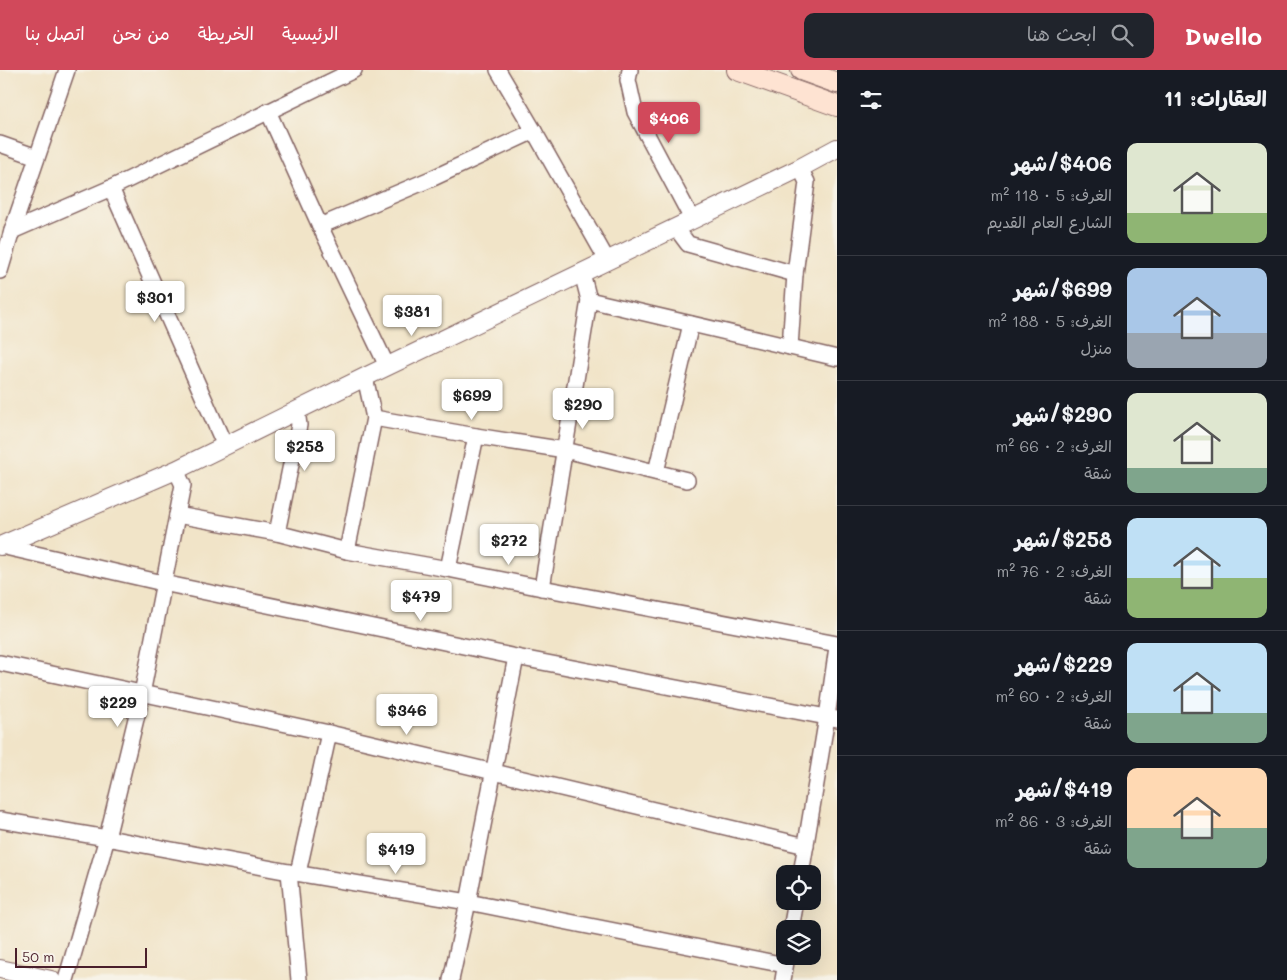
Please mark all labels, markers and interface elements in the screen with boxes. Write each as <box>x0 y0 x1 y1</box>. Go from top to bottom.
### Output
search box <box>804 13 1154 58</box>
text: Dwello <box>1184 20 1262 51</box>
text: اتصل بنا <box>25 21 85 45</box>
text: من نحن <box>113 21 170 45</box>
text: الخريطة <box>198 21 254 45</box>
text: الرئيسية <box>282 21 338 45</box>
text: ابحث هنا <box>1027 21 1096 46</box>
icon: search <box>1108 21 1136 49</box>
text: العقارات: 11 <box>1164 84 1267 111</box>
icon: filters <box>857 86 885 114</box>
pin: $406 <box>639 102 699 144</box>
text: $406 <box>649 107 689 128</box>
text: $406/شهر <box>1012 149 1112 176</box>
icon: home <box>1167 163 1227 223</box>
text: الغرف: 5 · 118 m² <box>991 184 1112 205</box>
text: الشارع العام القديم <box>986 211 1112 232</box>
text: $699/شهر <box>1014 275 1112 302</box>
pin: $301 <box>125 280 185 323</box>
text: $301 <box>137 286 173 307</box>
icon: home <box>1167 288 1227 348</box>
pin: $381 <box>382 294 442 337</box>
text: $381 <box>394 300 430 321</box>
text: الغرف: 5 · 188 m² <box>988 310 1112 331</box>
text: منزل <box>1080 337 1112 358</box>
pin: $699 <box>442 378 502 421</box>
text: $699 <box>453 384 491 405</box>
pin: $290 <box>553 388 613 430</box>
text: $290 <box>564 393 602 414</box>
text: $290/شهر <box>1014 400 1112 427</box>
icon: home <box>1167 413 1227 473</box>
pin: $258 <box>275 430 335 472</box>
text: $258 <box>286 435 324 456</box>
text: الغرف: 2 · 66 m² <box>996 435 1112 456</box>
text: شقة <box>1084 462 1112 483</box>
pin: $272 <box>479 524 539 566</box>
text: $258/شهر <box>1015 525 1112 552</box>
text: $272 <box>491 529 527 550</box>
icon: home <box>1167 538 1227 598</box>
text: الغرف: 2 · 76 m² <box>996 560 1112 581</box>
pin: $479 <box>391 580 451 622</box>
text: $479 <box>402 585 440 606</box>
text: شقة <box>1084 587 1112 608</box>
text: $229/شهر <box>1016 650 1112 677</box>
icon: home <box>1167 663 1227 723</box>
text: الغرف: 2 · 60 m² <box>995 685 1112 706</box>
pin: $229 <box>88 686 148 728</box>
text: $229 <box>99 691 137 712</box>
pin: $346 <box>377 694 437 736</box>
text: $346 <box>387 699 427 720</box>
text: شقة <box>1084 712 1112 733</box>
text: $419/شهر <box>1017 775 1112 802</box>
icon: home <box>1167 788 1227 848</box>
text: الغرف: 3 · 86 m² <box>995 810 1112 831</box>
pin: $419 <box>366 832 426 875</box>
text: شقة <box>1084 837 1112 858</box>
text: $419 <box>378 838 414 859</box>
map controls <box>776 865 821 965</box>
button: locate <box>776 865 821 910</box>
button: layers <box>776 920 821 965</box>
scale bar <box>15 945 148 968</box>
text: 50 m <box>22 947 54 966</box>

